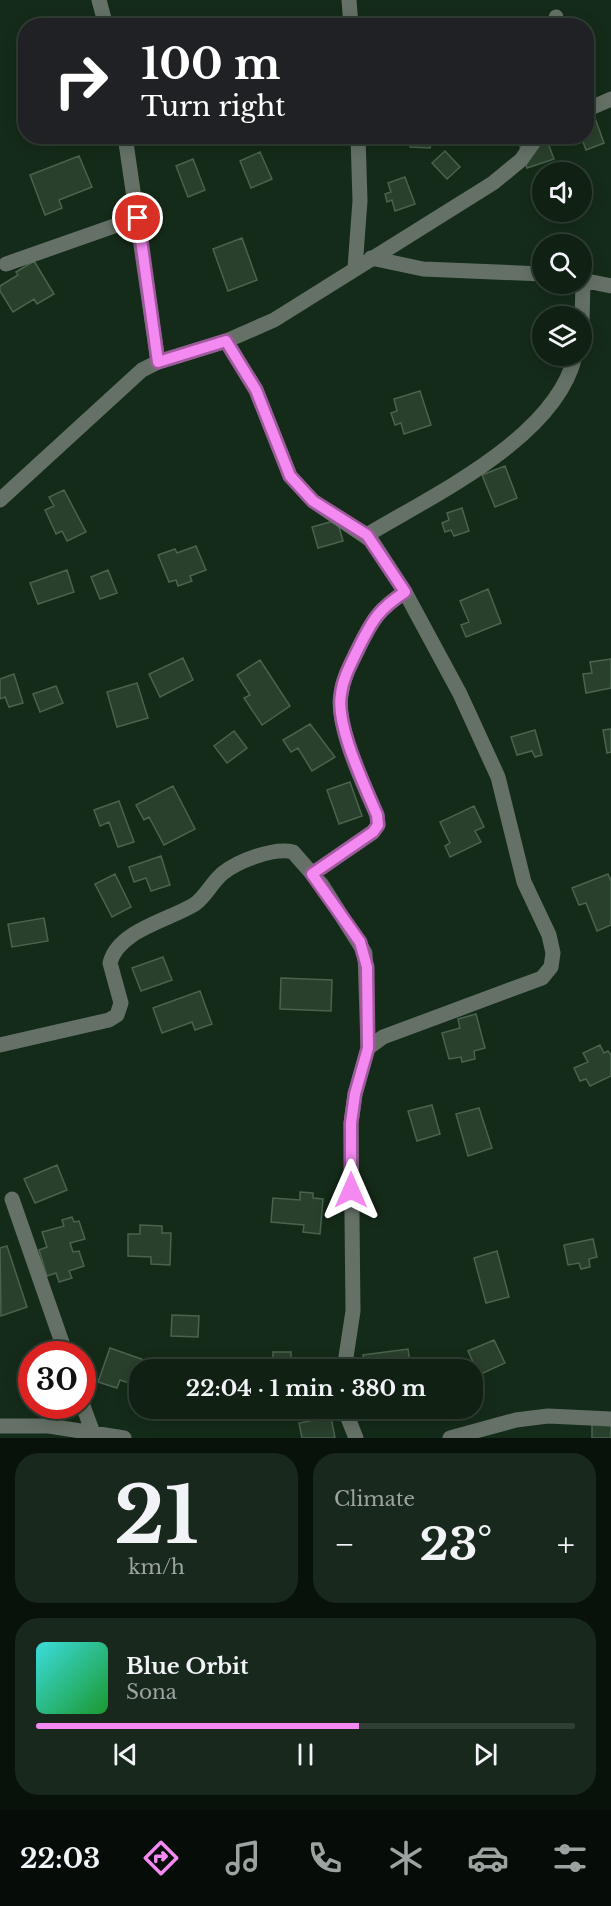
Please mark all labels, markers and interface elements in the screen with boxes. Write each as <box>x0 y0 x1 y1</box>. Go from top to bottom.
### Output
text: 100 m <box>141 38 280 90</box>
icon: right <box>42 42 120 120</box>
text: Turn right <box>141 90 285 123</box>
map controls <box>532 162 592 366</box>
button: sound <box>532 162 592 222</box>
pin <box>112 192 163 243</box>
icon: arrive <box>121 201 154 234</box>
button: search <box>532 234 592 294</box>
button: layers <box>532 306 592 366</box>
position arrow <box>319 1158 383 1222</box>
speed limit sign: 30 <box>18 1341 96 1419</box>
text: 22:04 · 1 min · 380 m <box>186 1375 426 1402</box>
text: 21 <box>114 1467 199 1564</box>
text: Climate <box>334 1487 415 1511</box>
text: 23° <box>419 1516 492 1572</box>
text: − <box>334 1524 355 1565</box>
text: + <box>557 1524 575 1565</box>
text: km/h <box>128 1555 185 1579</box>
text: Blue Orbit <box>126 1653 248 1680</box>
text: Sona <box>126 1680 177 1704</box>
icon: previous <box>109 1738 142 1771</box>
icon: pause <box>289 1738 322 1771</box>
icon: next <box>469 1738 502 1771</box>
icon: directions <box>140 1837 182 1879</box>
icon: music <box>222 1837 264 1879</box>
icon: phone <box>304 1837 346 1879</box>
icon: climate <box>385 1837 427 1879</box>
icon: car <box>467 1837 509 1879</box>
icon: filters <box>549 1837 591 1879</box>
text: 22:03 <box>20 1842 100 1875</box>

